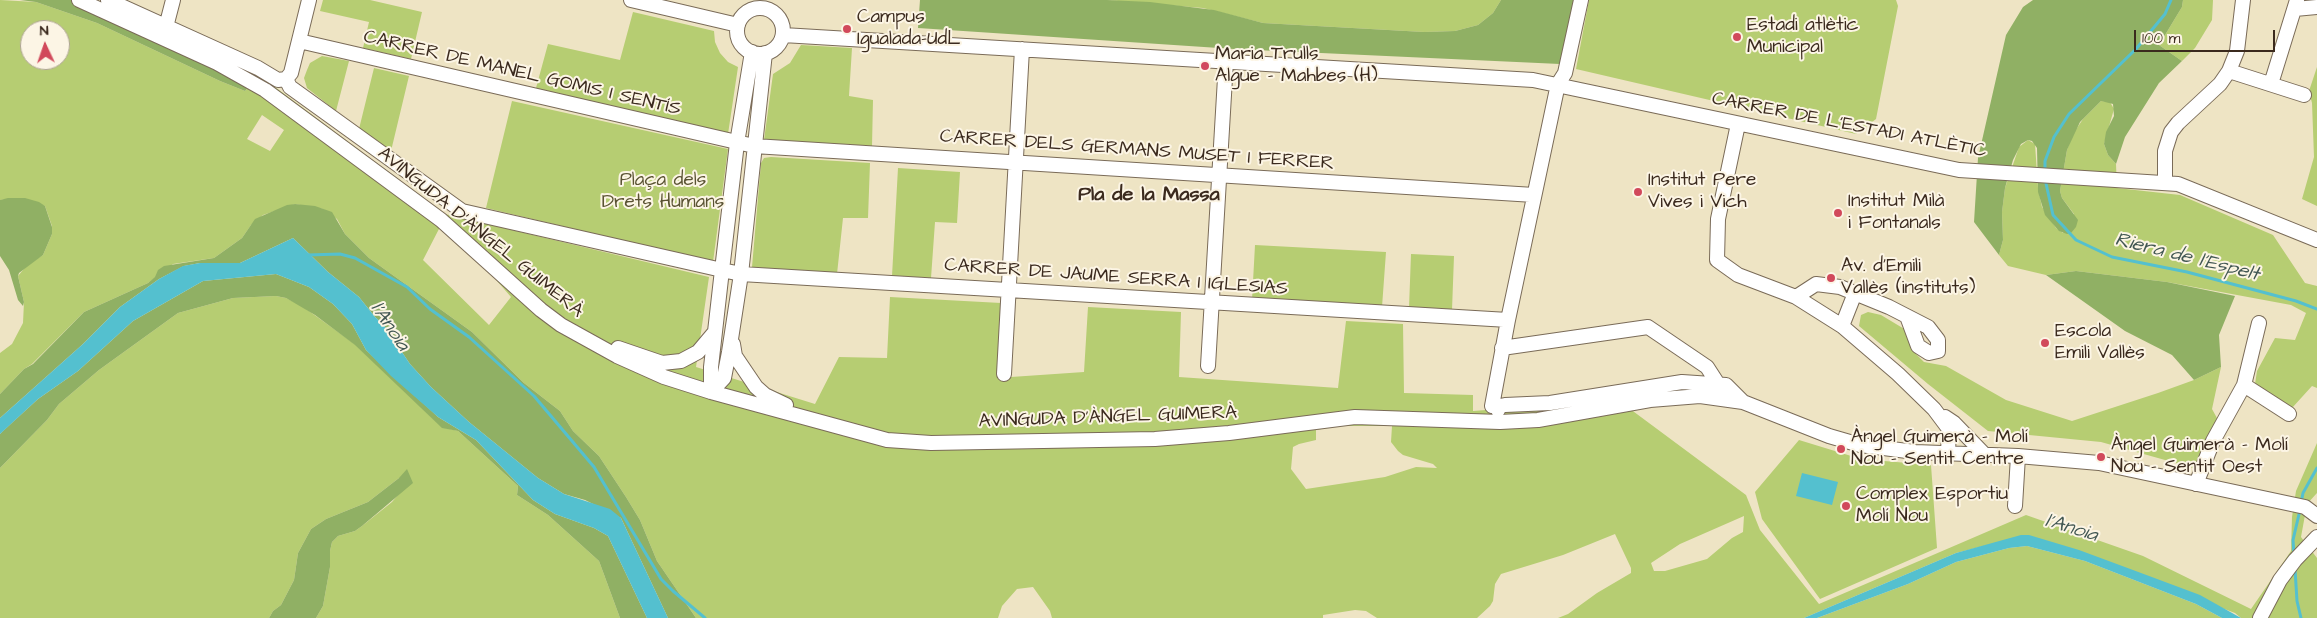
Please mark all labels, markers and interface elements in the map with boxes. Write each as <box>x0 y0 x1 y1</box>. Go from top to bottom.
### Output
place label: Campus Igualada-UdL <box>857 7 961 51</box>
place label: Estadi atlètic Municipal <box>1747 15 1859 59</box>
north arrow <box>20 20 70 70</box>
scale bar <box>2137 20 2278 52</box>
text: N <box>39 21 49 41</box>
marker: Campus Igualada-UdL <box>841 23 853 35</box>
street label: CARRER DE MANEL GOMIS I SENTÍS <box>361 26 683 122</box>
text: 100 m <box>2142 28 2181 49</box>
marker: Estadi atlètic Municipal <box>1731 31 1743 43</box>
place label: Maria Trulls Algue - Mahbes (H) <box>1215 44 1378 88</box>
marker: Maria Trulls Algue - Mahbes (H) <box>1199 60 1211 72</box>
street label: CARRER DE L'ESTADI ATLÈTIC <box>1710 88 1988 164</box>
street label: CARRER DELS GERMANS MUSET I FERRER <box>939 126 1335 176</box>
street label: AVINGUDA D'ÀNGEL GUIMERÀ <box>372 143 588 323</box>
park label: Plaça dels Drets Humans <box>602 170 724 214</box>
place label: Institut Pere Vives i Vich <box>1648 170 1756 214</box>
district label: Pla de la Massa <box>1078 184 1220 208</box>
marker: Institut Pere Vives i Vich <box>1632 186 1644 198</box>
place label: Institut Milà i Fontanals <box>1848 191 1944 235</box>
marker: Institut Milà i Fontanals <box>1832 207 1844 219</box>
water label: Riera de l'Espelt <box>2112 228 2262 288</box>
street label: CARRER DE JAUME SERRA I IGLESIAS <box>943 255 1289 301</box>
place label: Av. d'Emili Vallès (instituts) <box>1841 256 1975 300</box>
marker: Av. d'Emili Vallès (instituts) <box>1825 272 1837 284</box>
water label: l'Anoia <box>364 298 414 356</box>
place label: Escola Emili Vallès <box>2055 321 2145 365</box>
marker: Escola Emili Vallès <box>2039 337 2051 349</box>
street label: AVINGUDA D'ÀNGEL GUIMERÀ <box>978 402 1238 434</box>
place label: Àngel Guimerà - Molí Nou - Sentit Centre <box>1851 427 2028 471</box>
place label: Àngel Guimerà - Molí Nou - Sentit Oest <box>2111 435 2288 479</box>
marker: Àngel Guimerà - Molí Nou - Sentit Centre <box>1835 443 1847 455</box>
marker: Àngel Guimerà - Molí Nou - Sentit Oest <box>2095 451 2107 463</box>
place label: Complex Esportiu Molí Nou <box>1856 484 2008 528</box>
marker: Complex Esportiu Molí Nou <box>1840 500 1852 512</box>
water label: l'Anoia <box>2042 510 2100 548</box>

